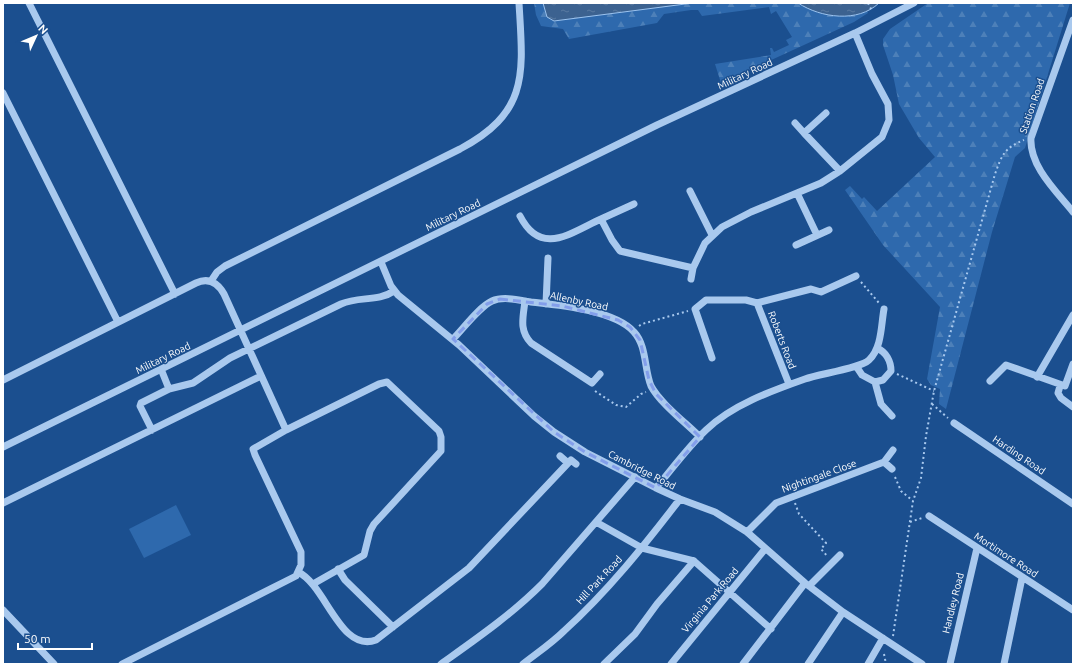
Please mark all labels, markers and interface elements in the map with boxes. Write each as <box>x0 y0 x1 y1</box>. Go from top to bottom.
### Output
north arrow <box>16 16 56 56</box>
text: N <box>36 22 50 36</box>
street label: Military Road <box>716 56 774 92</box>
street label: Station Road <box>1017 77 1047 135</box>
street label: Military Road <box>424 197 482 233</box>
street label: Allenby Road <box>549 289 609 313</box>
street label: Roberts Road <box>766 310 798 370</box>
street label: Military Road <box>134 340 192 376</box>
street label: Harding Road <box>991 433 1047 477</box>
street label: Cambridge Road <box>606 448 678 492</box>
street label: Nightingale Close <box>780 457 858 495</box>
street label: Mortimore Road <box>972 530 1040 580</box>
street label: Hill Park Road <box>574 553 624 606</box>
street label: Virginia Park Road <box>679 565 741 635</box>
street label: Handley Road <box>940 571 966 634</box>
scale bar <box>18 625 92 651</box>
text: 50 m <box>24 632 51 645</box>

